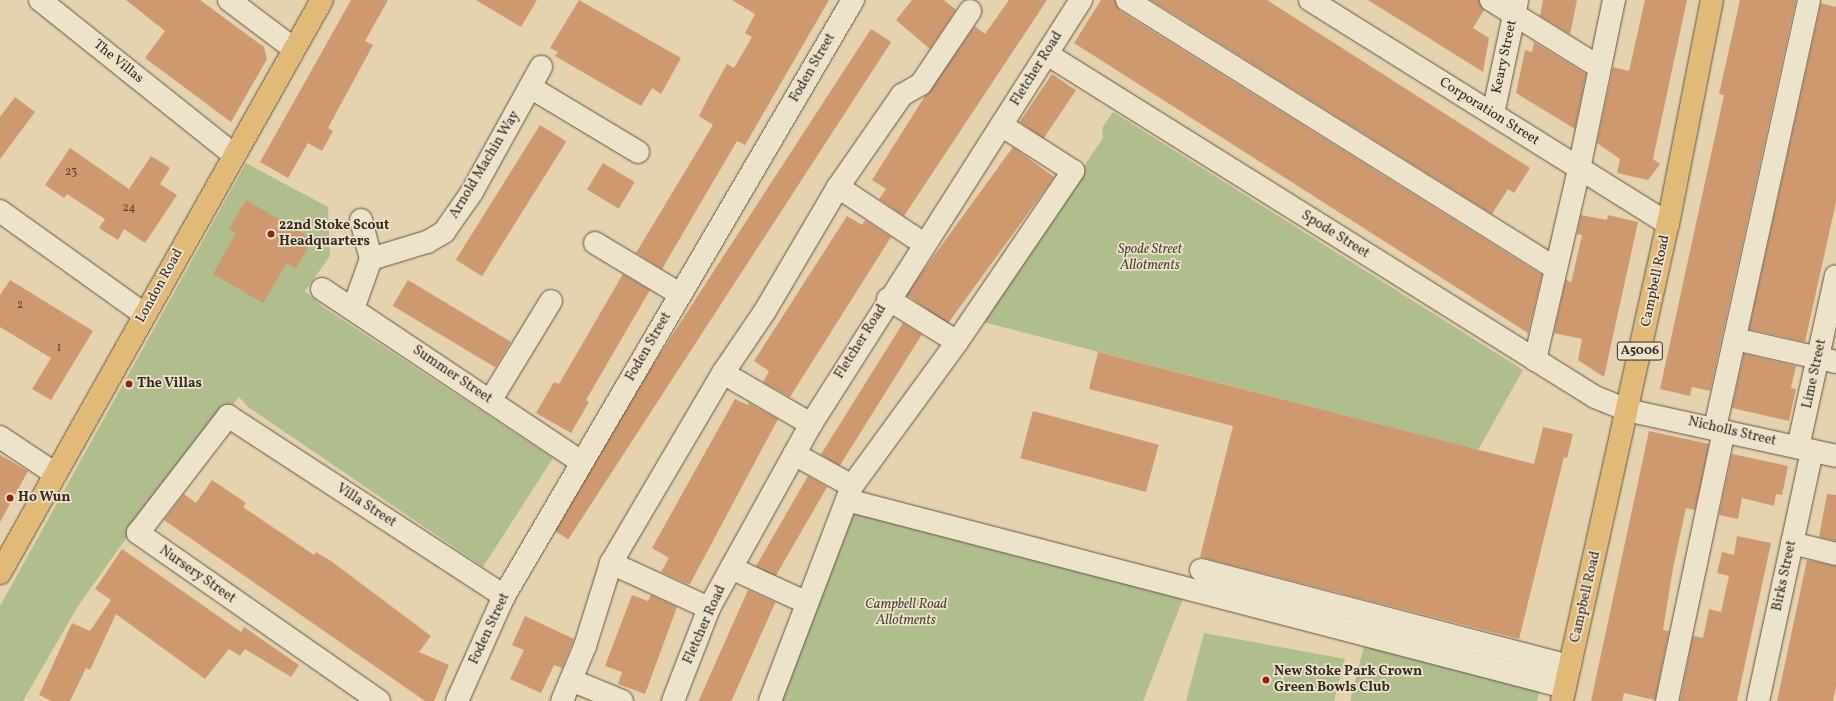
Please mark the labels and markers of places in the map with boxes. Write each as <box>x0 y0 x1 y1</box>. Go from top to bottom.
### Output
place label: 22nd Stoke Scout Headquarters <box>279 218 389 250</box>
marker: 22nd Stoke Scout Headquarters <box>266 229 276 239</box>
place label: The Villas <box>137 376 202 392</box>
marker: The Villas <box>124 379 134 389</box>
place label: Ho Wun <box>18 490 71 506</box>
marker: Ho Wun <box>5 493 15 503</box>
place label: New Stoke Park Crown Green Bowls Club <box>1274 664 1422 696</box>
marker: New Stoke Park Crown Green Bowls Club <box>1261 675 1271 685</box>

